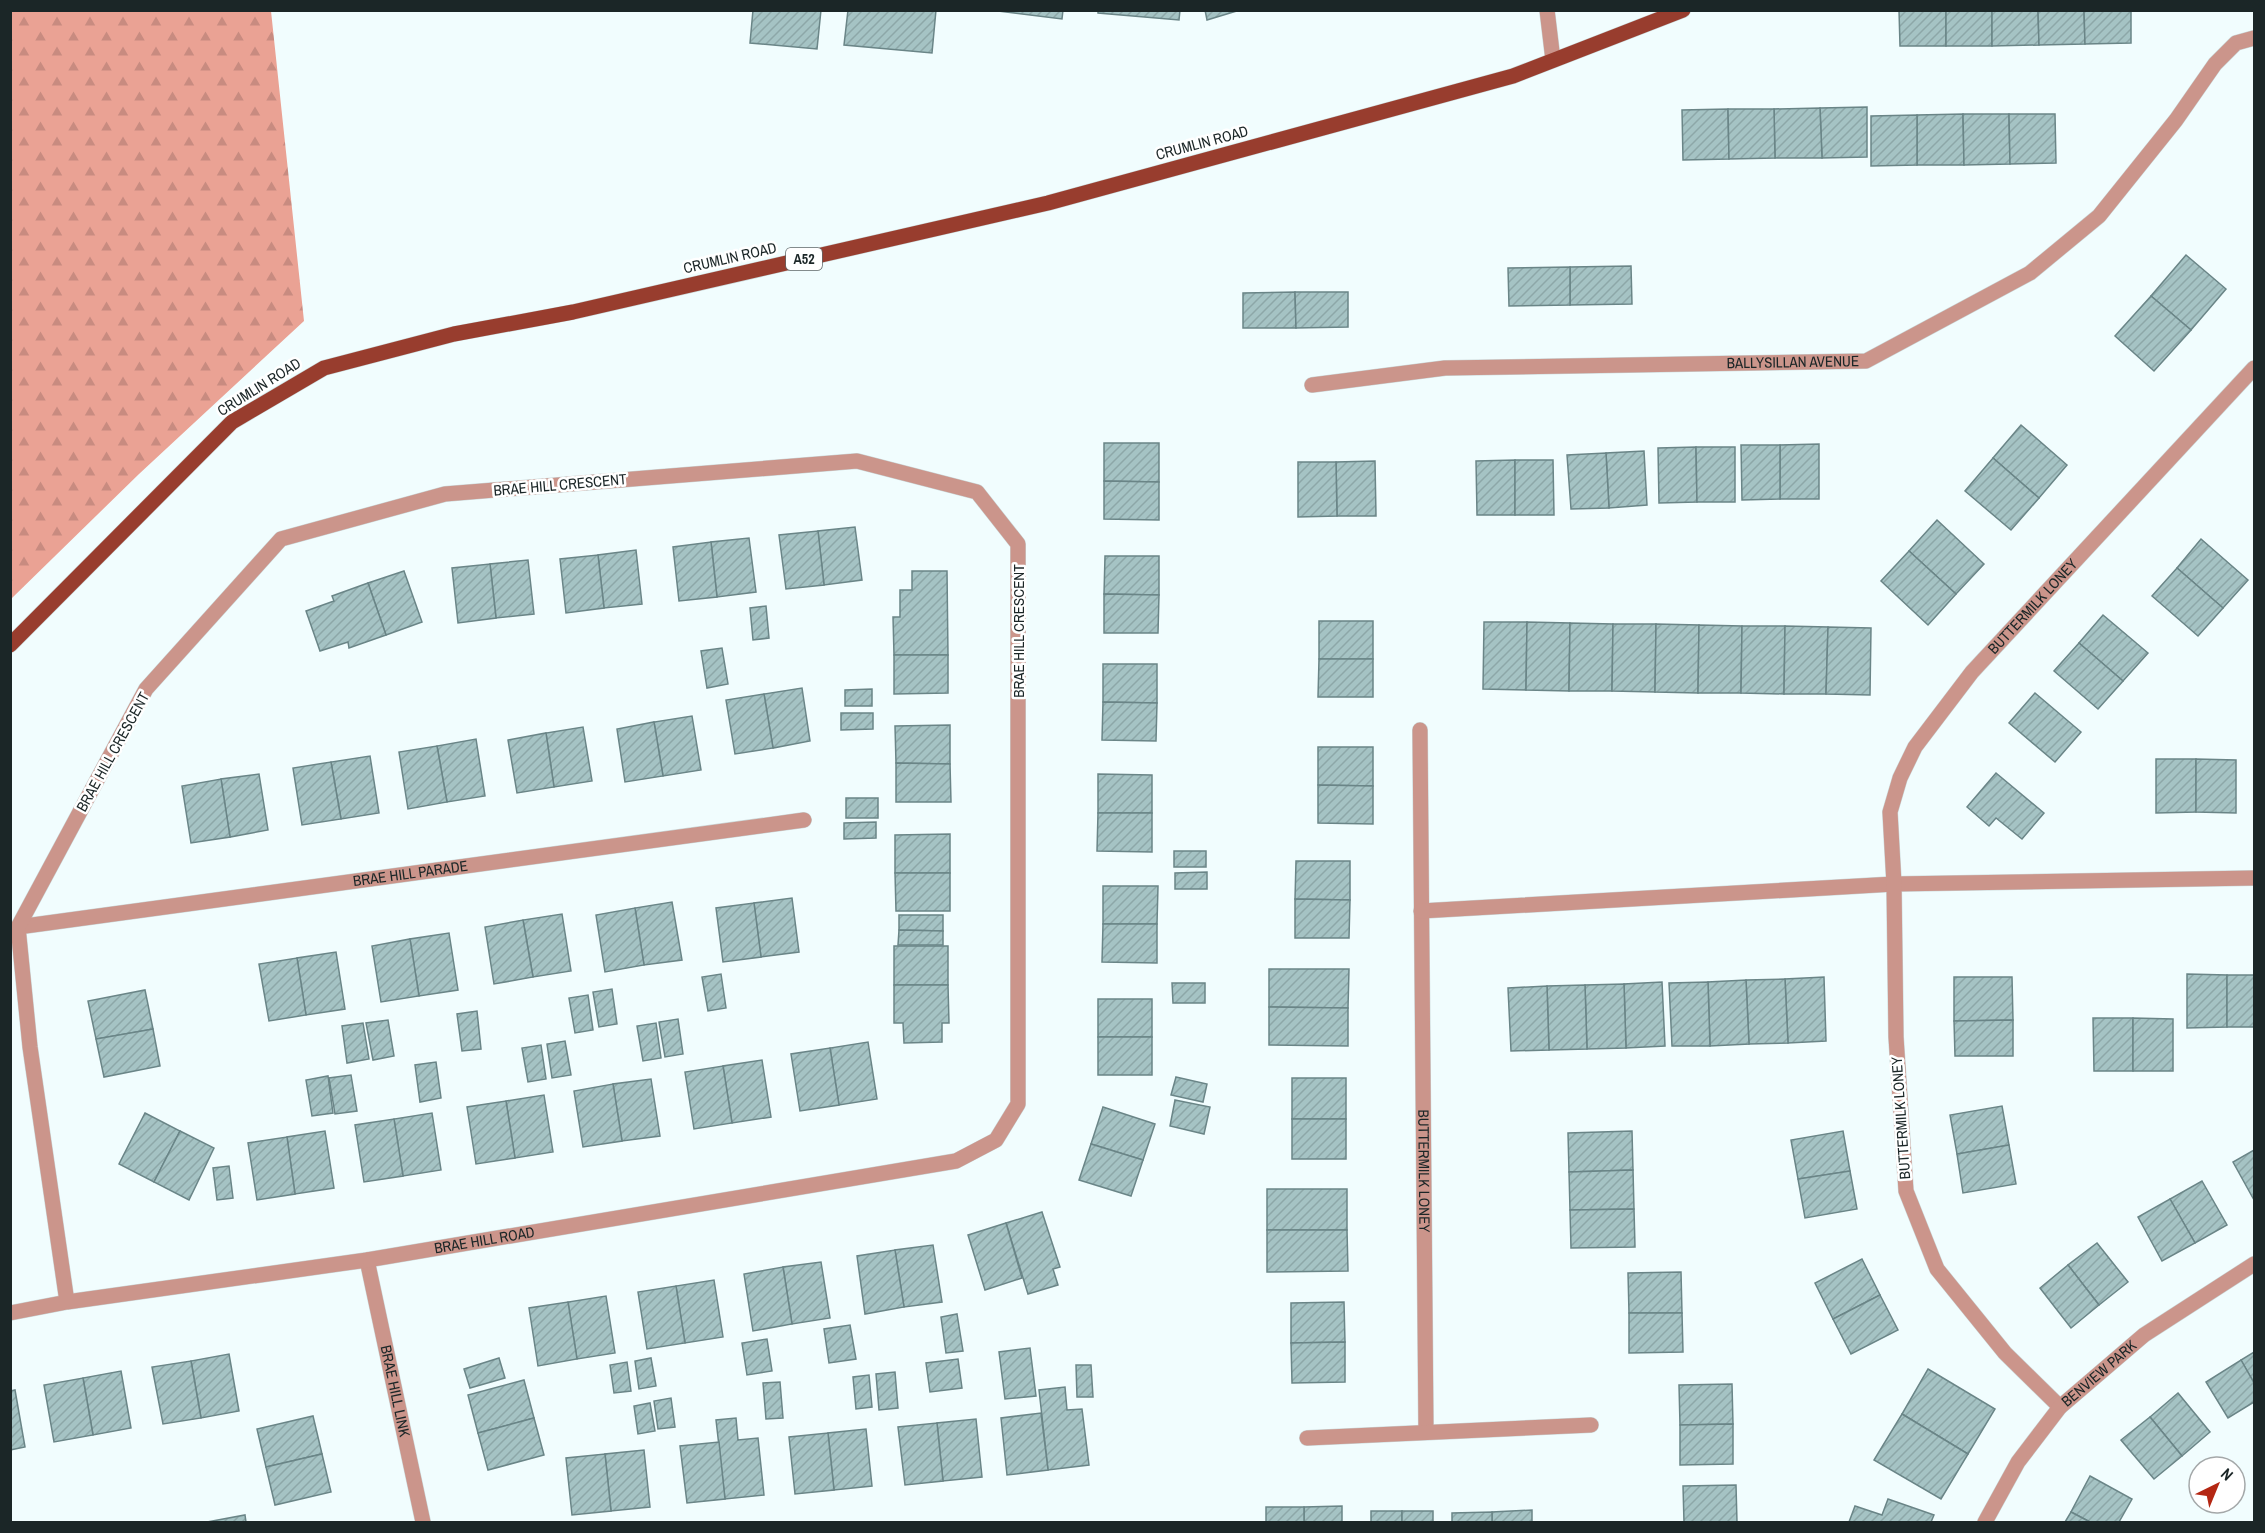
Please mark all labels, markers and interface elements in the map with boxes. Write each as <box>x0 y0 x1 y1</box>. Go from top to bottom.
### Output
street label: CRUMLIN ROAD <box>1153 120 1251 165</box>
street label: CRUMLIN ROAD <box>681 237 779 278</box>
road number: A52 <box>786 248 822 270</box>
street label: BALLYSILLAN AVENUE <box>1727 350 1859 373</box>
street label: CRUMLIN ROAD <box>213 352 305 421</box>
street label: BRAE HILL CRESCENT <box>493 468 628 501</box>
street label: BUTTERMILK LONEY <box>1983 553 2083 658</box>
street label: BRAE HILL CRESCENT <box>1008 564 1029 698</box>
street label: BRAE HILL CRESCENT <box>71 688 154 815</box>
street label: BRAE HILL PARADE <box>352 855 469 891</box>
street label: BUTTERMILK LONEY <box>1886 1055 1915 1180</box>
street label: BUTTERMILK LONEY <box>1413 1109 1435 1233</box>
street label: BRAE HILL ROAD <box>432 1221 536 1259</box>
street label: BENVIEW PARK <box>2057 1335 2141 1411</box>
street label: BRAE HILL LINK <box>375 1343 416 1440</box>
north arrow <box>2187 1455 2247 1515</box>
text: N <box>2216 1463 2238 1485</box>

